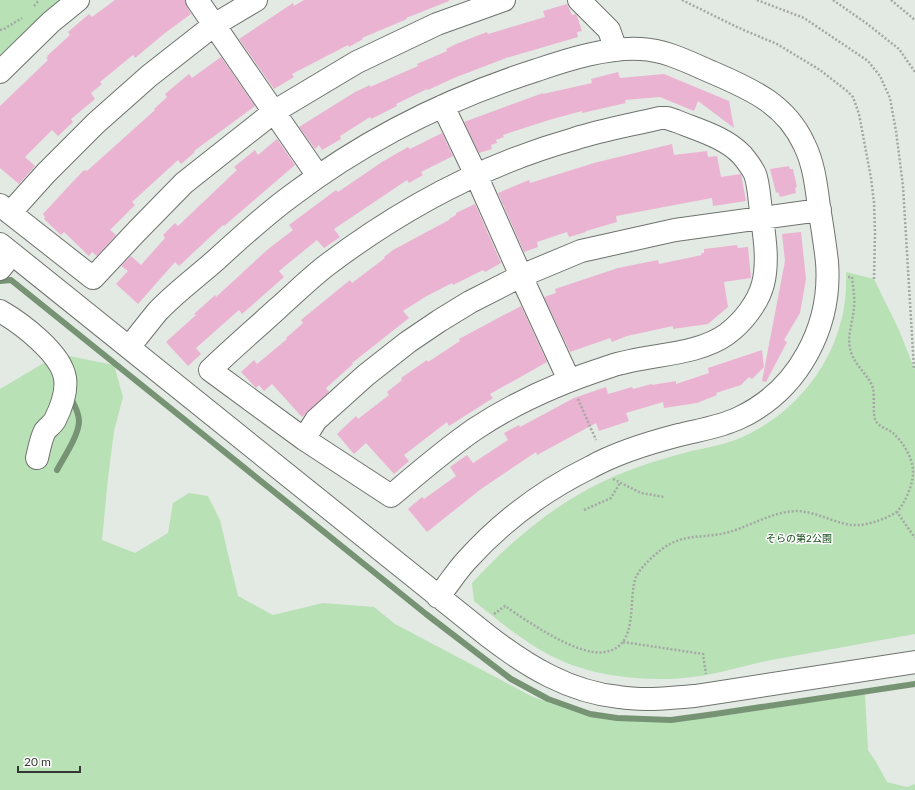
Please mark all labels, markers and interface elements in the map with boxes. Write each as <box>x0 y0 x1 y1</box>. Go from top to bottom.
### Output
park label: そらの第2公園 <box>766 532 832 544</box>
scale bar <box>18 748 80 774</box>
text: 20 m <box>24 754 51 769</box>

